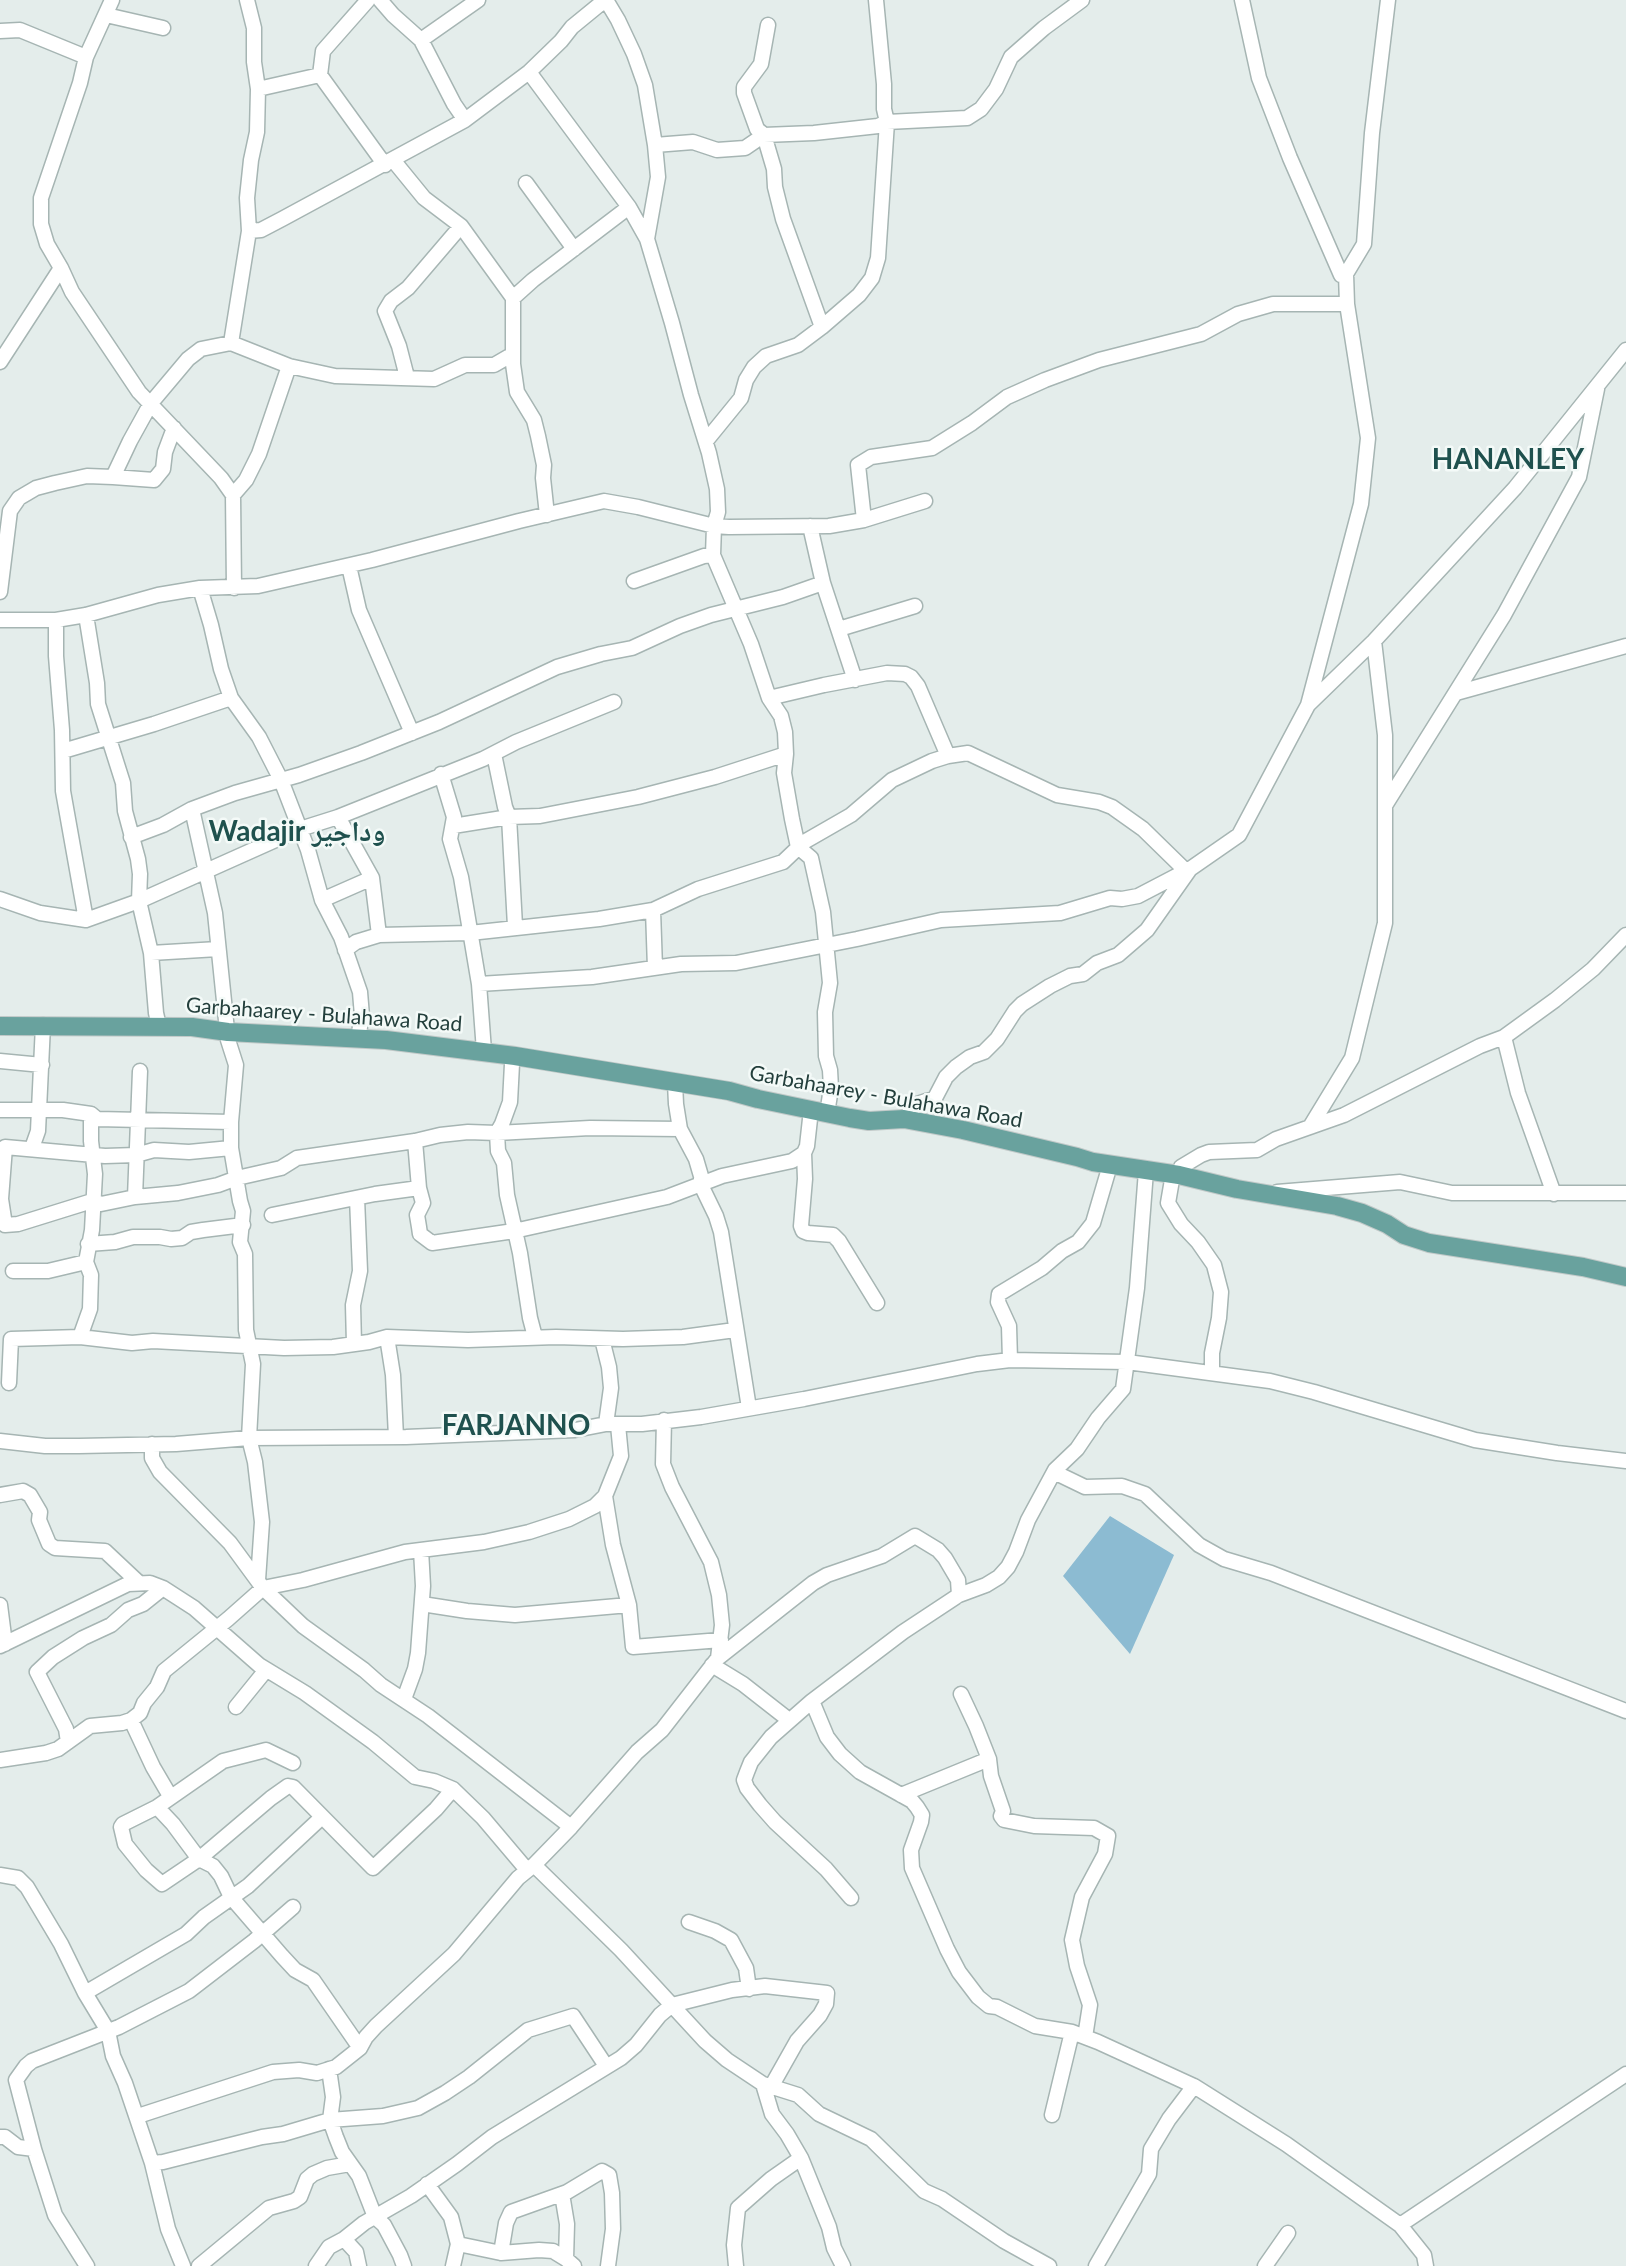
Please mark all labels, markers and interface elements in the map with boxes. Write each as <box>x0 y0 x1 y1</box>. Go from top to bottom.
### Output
district label: HANANLEY <box>1425 443 1591 477</box>
district label: Wadajir وداجير <box>209 815 385 849</box>
street label: Garbahaarey - Bulahawa Road <box>185 993 463 1037</box>
street label: Garbahaarey - Bulahawa Road <box>747 1061 1025 1133</box>
district label: FARJANNO <box>435 1409 597 1443</box>

